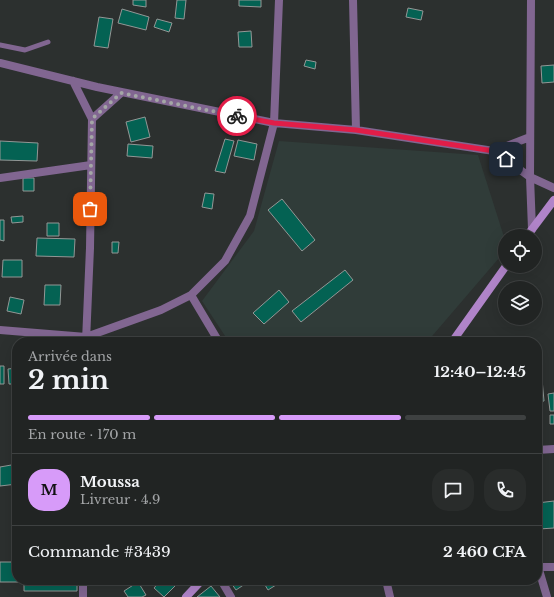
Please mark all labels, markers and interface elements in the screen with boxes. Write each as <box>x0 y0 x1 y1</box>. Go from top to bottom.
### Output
courier <box>217 96 257 136</box>
icon: bike <box>226 105 248 127</box>
pin <box>489 142 523 176</box>
icon: home <box>495 148 517 170</box>
pin <box>73 192 107 226</box>
icon: bag <box>79 198 101 220</box>
map controls <box>498 229 542 325</box>
button: locate <box>498 229 542 273</box>
button: layers <box>498 281 542 325</box>
text: Arrivée dans <box>28 348 112 365</box>
text: 12:40–12:45 <box>434 362 526 381</box>
text: 2 min <box>28 364 109 396</box>
text: En route · 170 m <box>28 426 136 443</box>
button: chat <box>432 469 474 511</box>
button: phone <box>484 469 526 511</box>
text: Moussa <box>80 472 140 491</box>
text: M <box>40 480 58 499</box>
text: Livreur · 4.9 <box>80 491 160 508</box>
text: Commande #3439 <box>28 542 171 561</box>
text: 2 460 CFA <box>443 542 526 561</box>

